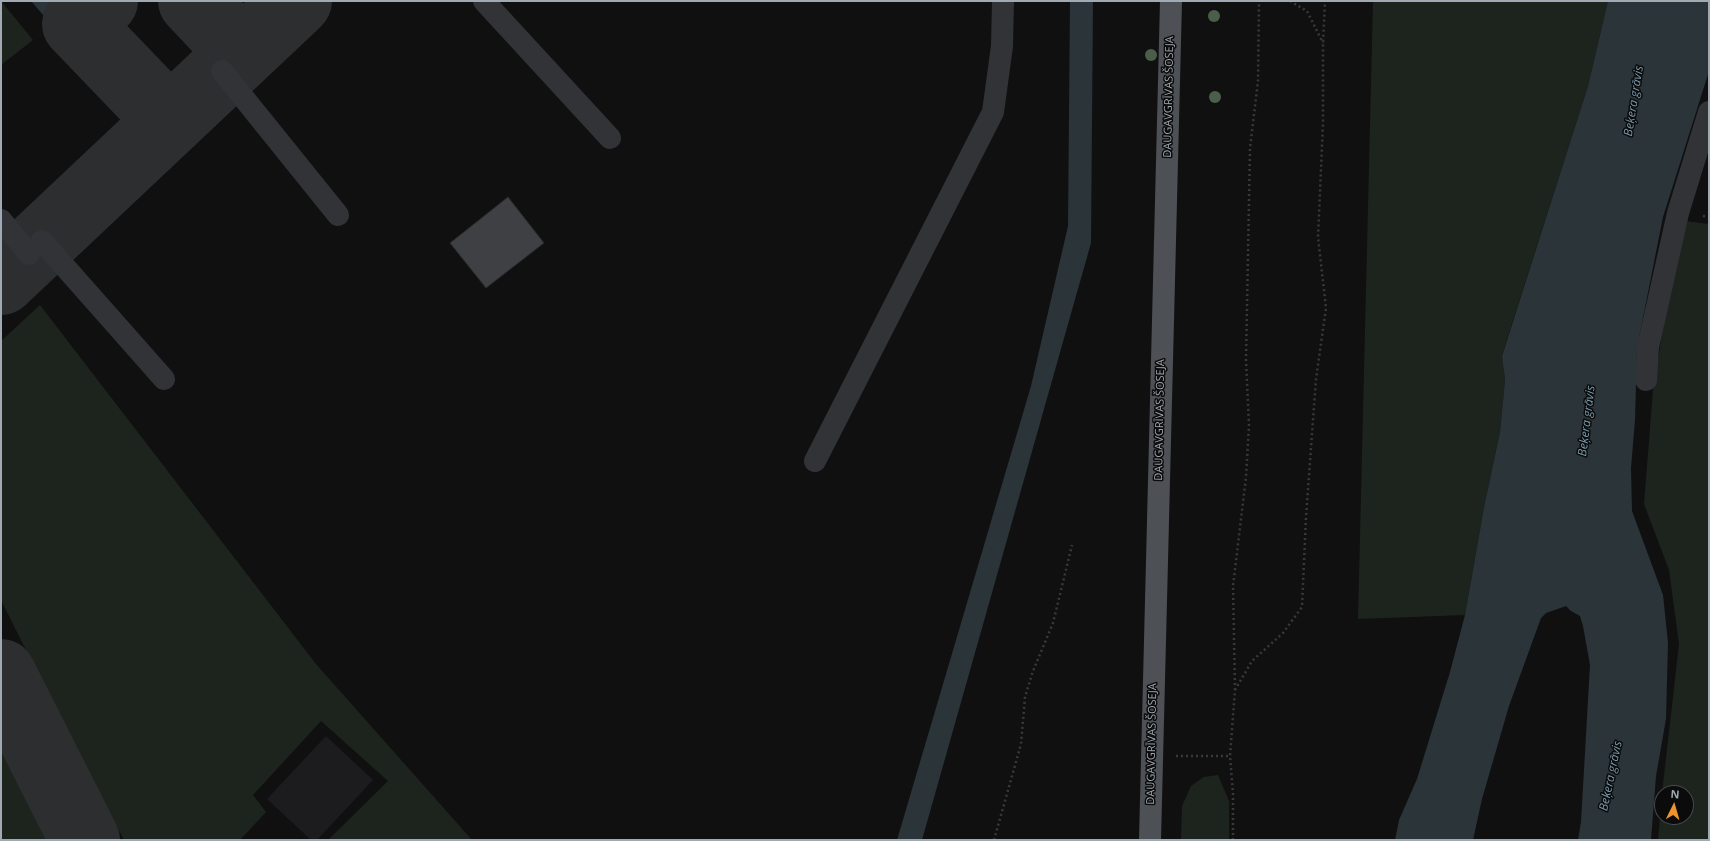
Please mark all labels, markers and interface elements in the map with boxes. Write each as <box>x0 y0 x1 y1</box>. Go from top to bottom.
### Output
street label: DAUGAVGRĪVAS ŠOSEJA <box>1161 36 1177 158</box>
water label: Beķera grāvis <box>1621 65 1647 137</box>
street label: DAUGAVGRĪVAS ŠOSEJA <box>1152 359 1168 481</box>
water label: Beķera grāvis <box>1576 385 1598 457</box>
street label: DAUGAVGRĪVAS ŠOSEJA <box>1144 683 1160 805</box>
water label: Beķera grāvis <box>1597 740 1625 812</box>
north arrow <box>1654 785 1694 825</box>
text: N <box>1670 786 1680 801</box>

